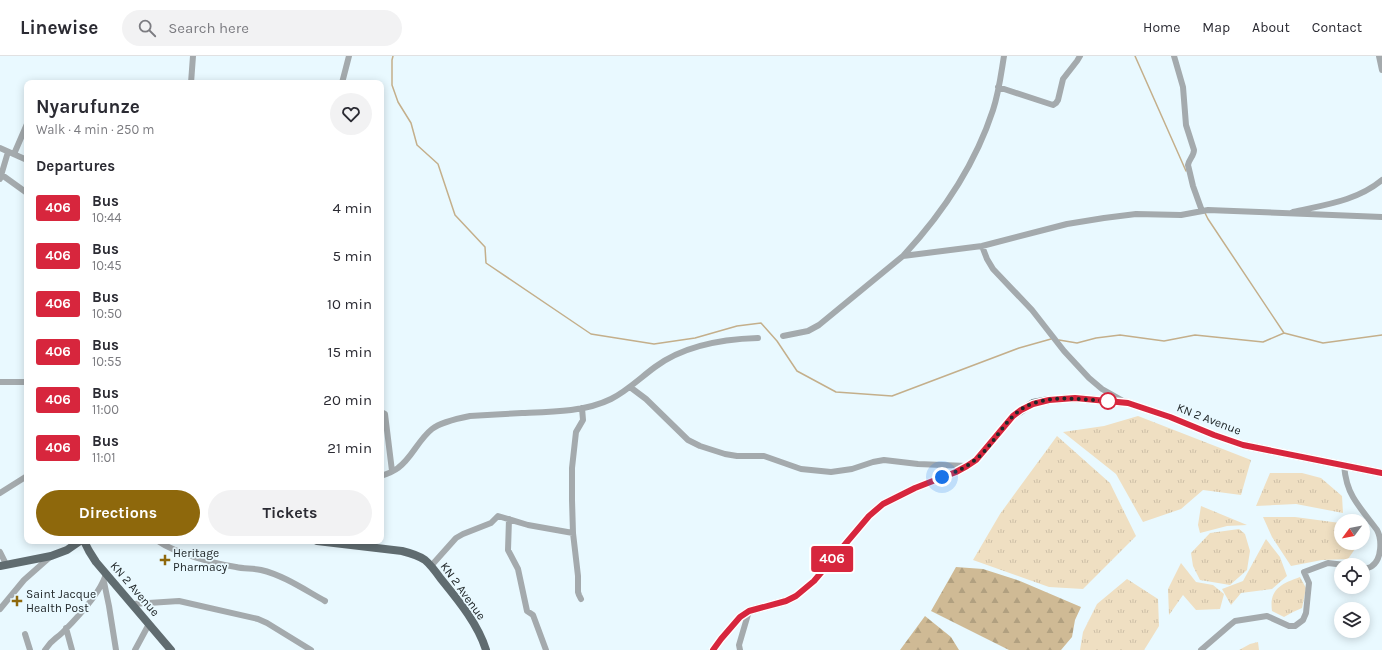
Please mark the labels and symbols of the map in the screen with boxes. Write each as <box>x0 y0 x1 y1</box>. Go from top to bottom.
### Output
unlabelled marker <box>1099 392 1117 410</box>
street label: KN 2 Avenue <box>1175 400 1243 438</box>
your location <box>932 467 952 487</box>
north arrow <box>1334 514 1370 550</box>
place label: Heritage Pharmacy <box>173 546 228 574</box>
line badge: 406 <box>809 546 855 572</box>
marker: Heritage Pharmacy <box>160 555 170 565</box>
street label: KN 2 Avenue <box>108 559 162 619</box>
street label: KN 2 Avenue <box>437 560 489 622</box>
place label: Saint Jacque Health Post <box>26 587 96 615</box>
marker: Saint Jacque Health Post <box>11 595 23 607</box>

